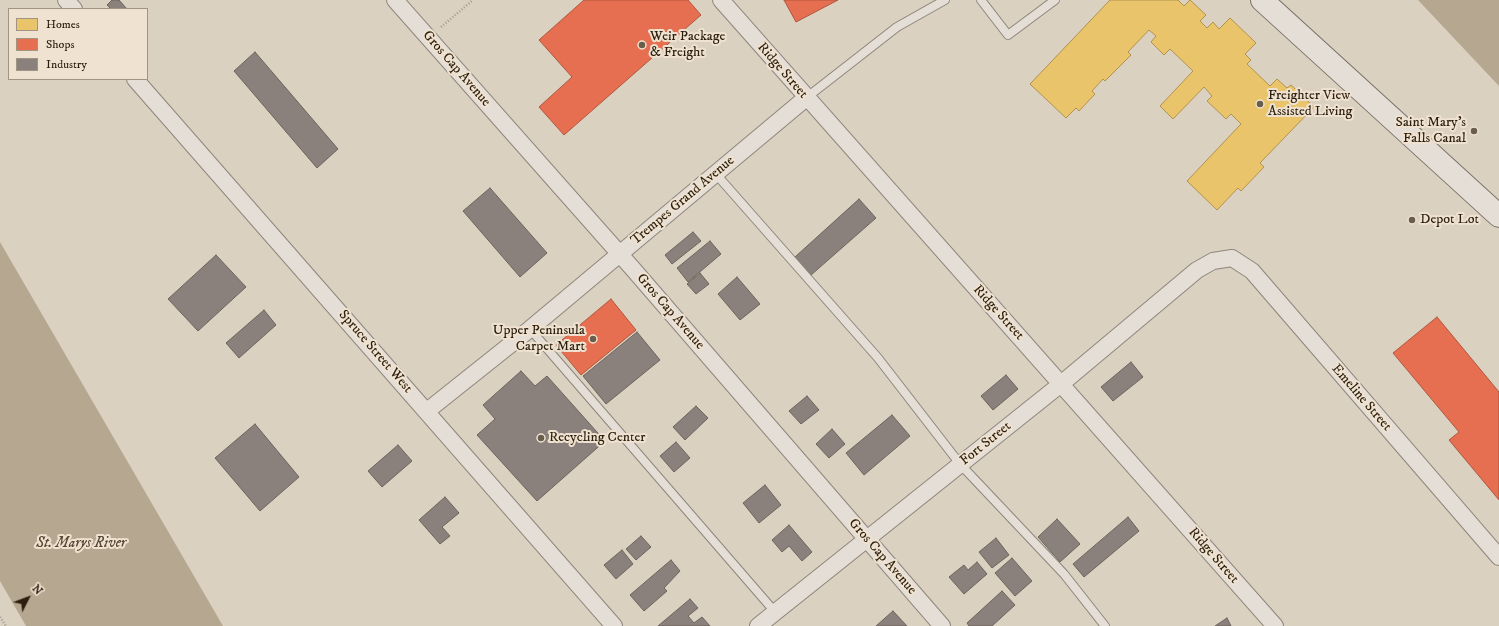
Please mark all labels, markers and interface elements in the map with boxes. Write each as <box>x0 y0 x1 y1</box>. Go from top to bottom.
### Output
legend <box>8 8 148 80</box>
text: Homes <box>46 17 80 32</box>
street label: Gros Cap Avenue <box>418 28 494 110</box>
place label: Weir Package & Freight <box>650 29 725 62</box>
text: Shops <box>46 37 74 52</box>
marker: Weir Package & Freight <box>637 40 647 50</box>
street label: Ridge Street <box>753 40 811 102</box>
text: Industry <box>46 57 87 72</box>
place label: Freighter View Assisted Living <box>1268 88 1352 120</box>
marker: Freighter View Assisted Living <box>1255 99 1265 109</box>
place label: Saint Mary's Falls Canal <box>1396 115 1466 148</box>
marker: Saint Mary's Falls Canal <box>1469 126 1479 136</box>
street label: Trempes Grand Avenue <box>628 153 738 249</box>
place label: Depot Lot <box>1420 212 1479 228</box>
marker: Depot Lot <box>1407 215 1417 225</box>
street label: Gros Cap Avenue <box>632 271 708 353</box>
street label: Ridge Street <box>969 282 1027 344</box>
street label: Spruce Street West <box>334 307 416 397</box>
place label: Upper Peninsula Carpet Mart <box>493 323 585 356</box>
marker: Upper Peninsula Carpet Mart <box>588 334 598 344</box>
street label: Emeline Street <box>1327 361 1395 435</box>
street label: Fort Street <box>957 418 1015 470</box>
place label: Recycling Center <box>549 430 645 446</box>
marker: Recycling Center <box>536 433 546 443</box>
street label: Gros Cap Avenue <box>844 516 920 598</box>
street label: Ridge Street <box>1184 525 1242 587</box>
water label: St. Marys River <box>36 535 126 553</box>
north arrow <box>8 578 48 618</box>
text: N <box>29 582 45 598</box>

